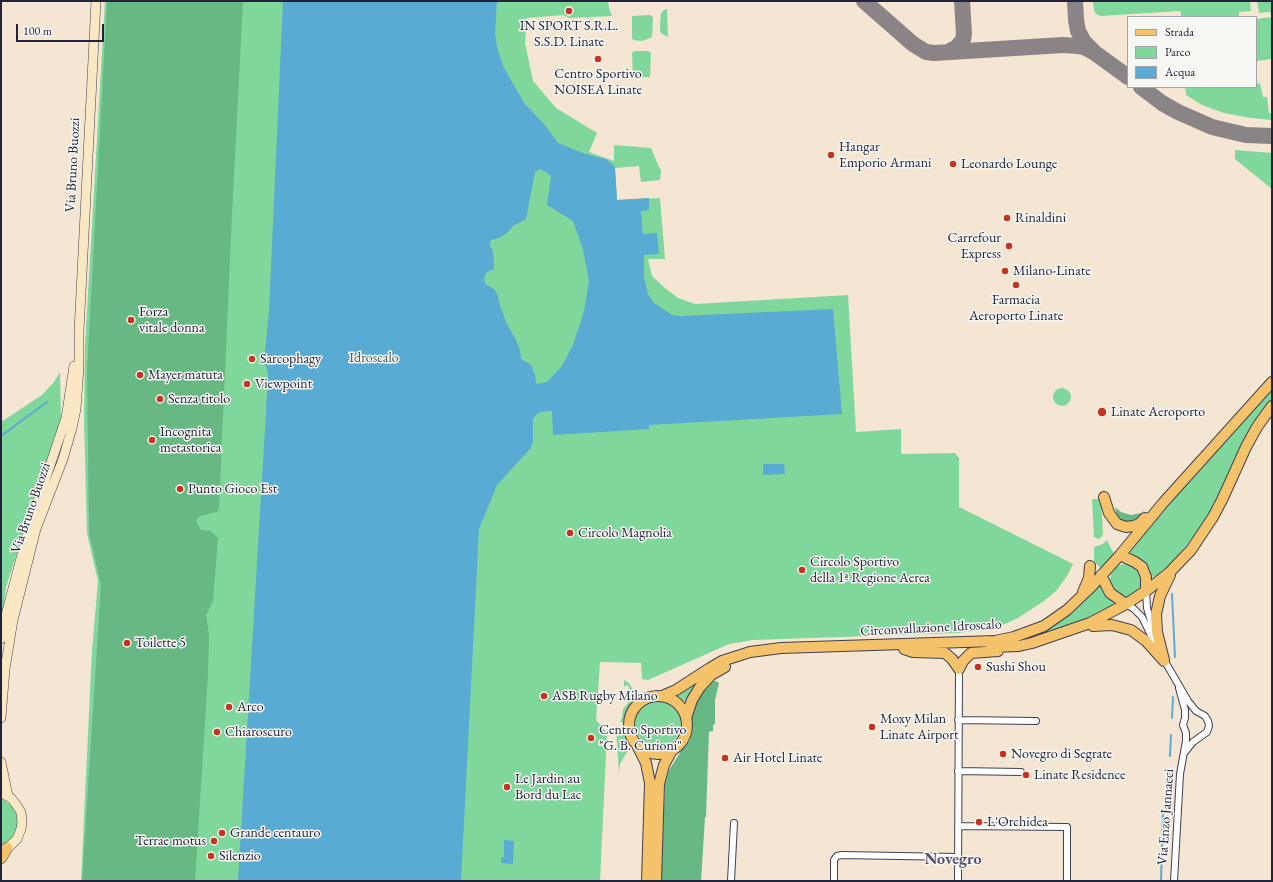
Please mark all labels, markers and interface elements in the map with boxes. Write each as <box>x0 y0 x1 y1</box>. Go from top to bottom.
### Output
marker: IN SPORT S.R.L. S.S.D. Linate <box>564 6 574 16</box>
scale bar <box>18 16 106 42</box>
legend <box>1127 16 1257 88</box>
place label: IN SPORT S.R.L. S.S.D. Linate <box>520 18 618 50</box>
text: 100 m <box>23 23 52 39</box>
text: Strada <box>1165 24 1194 40</box>
text: Parco <box>1165 44 1190 60</box>
marker: Centro Sportivo NOISEA Linate <box>593 54 603 64</box>
text: Acqua <box>1165 64 1195 80</box>
place label: Centro Sportivo NOISEA Linate <box>554 66 642 98</box>
street label: Via Bruno Buozzi <box>62 117 84 213</box>
place label: Hangar Emporio Armani <box>839 139 931 172</box>
marker: Hangar Emporio Armani <box>826 150 836 160</box>
place label: Leonardo Lounge <box>961 156 1057 172</box>
marker: Leonardo Lounge <box>948 159 958 169</box>
place label: Rinaldini <box>1015 210 1066 226</box>
marker: Rinaldini <box>1002 213 1012 223</box>
place label: Carrefour Express <box>948 230 1001 262</box>
marker: Carrefour Express <box>1004 241 1014 251</box>
place label: Milano-Linate <box>1013 263 1091 279</box>
marker: Milano-Linate <box>1000 266 1010 276</box>
marker: Farmacia Aeroporto Linate <box>1011 280 1021 290</box>
place label: Farmacia Aeroporto Linate <box>969 292 1063 324</box>
place label: Forza vitale donna <box>139 304 205 336</box>
marker: Forza vitale donna <box>126 315 136 325</box>
park label: Idroscalo <box>349 350 399 366</box>
place label: Sarcophagy <box>260 351 321 367</box>
marker: Sarcophagy <box>247 354 257 364</box>
place label: Mayer matuta <box>148 367 223 383</box>
marker: Mayer matuta <box>135 370 145 380</box>
place label: Viewpoint <box>255 376 312 392</box>
marker: Viewpoint <box>242 379 252 389</box>
place label: Senza titolo <box>168 391 230 407</box>
marker: Senza titolo <box>155 394 165 404</box>
place label: Linate Aeroporto <box>1111 404 1205 420</box>
marker: Linate Aeroporto <box>1096 406 1108 418</box>
place label: Incognita metastorica <box>160 424 221 456</box>
marker: Incognita metastorica <box>147 435 157 445</box>
street label: Via Bruno Buozzi <box>8 461 54 555</box>
place label: Punto Gioco Est <box>188 481 277 497</box>
marker: Punto Gioco Est <box>175 484 185 494</box>
place label: Circolo Magnolia <box>578 525 672 541</box>
marker: Circolo Magnolia <box>565 528 575 538</box>
place label: Circolo Sportivo della 1ª Regione Aerea <box>810 554 930 586</box>
marker: Circolo Sportivo della 1ª Regione Aerea <box>797 565 807 575</box>
street label: Circonvallazione Idroscalo <box>860 616 1002 640</box>
place label: Toilette 5 <box>135 635 186 651</box>
marker: Toilette 5 <box>122 638 132 648</box>
place label: Sushi Shou <box>986 659 1046 675</box>
marker: Sushi Shou <box>973 662 983 672</box>
place label: ASB Rugby Milano <box>552 688 658 704</box>
marker: ASB Rugby Milano <box>539 691 549 701</box>
place label: Arco <box>237 699 264 715</box>
marker: Arco <box>224 702 234 712</box>
place label: Moxy Milan Linate Airport <box>880 711 958 744</box>
place label: Centro Sportivo "G. B. Curioni" <box>599 722 687 754</box>
marker: Moxy Milan Linate Airport <box>867 722 877 732</box>
place label: Chiaroscuro <box>225 724 292 740</box>
marker: Chiaroscuro <box>212 727 222 737</box>
marker: Centro Sportivo "G. B. Curioni" <box>586 733 596 743</box>
place label: Novegro di Segrate <box>1011 746 1112 762</box>
marker: Novegro di Segrate <box>998 749 1008 759</box>
place label: Air Hotel Linate <box>733 750 822 766</box>
marker: Air Hotel Linate <box>720 753 730 763</box>
place label: Linate Residence <box>1034 767 1125 783</box>
street label: Via Enzo Jannacci <box>1154 768 1178 866</box>
marker: Linate Residence <box>1021 770 1031 780</box>
place label: Le Jardin au Bord du Lac <box>515 771 581 804</box>
marker: Le Jardin au Bord du Lac <box>502 782 512 792</box>
place label: L'Orchidea <box>987 814 1048 830</box>
marker: L'Orchidea <box>974 817 984 827</box>
place label: Grande centauro <box>230 825 320 841</box>
marker: Grande centauro <box>217 828 227 838</box>
place label: Terrae motus <box>135 833 206 849</box>
marker: Terrae motus <box>209 836 219 846</box>
place label: Silenzio <box>219 848 261 864</box>
district label: Novegro <box>925 850 981 870</box>
marker: Silenzio <box>206 851 216 861</box>

